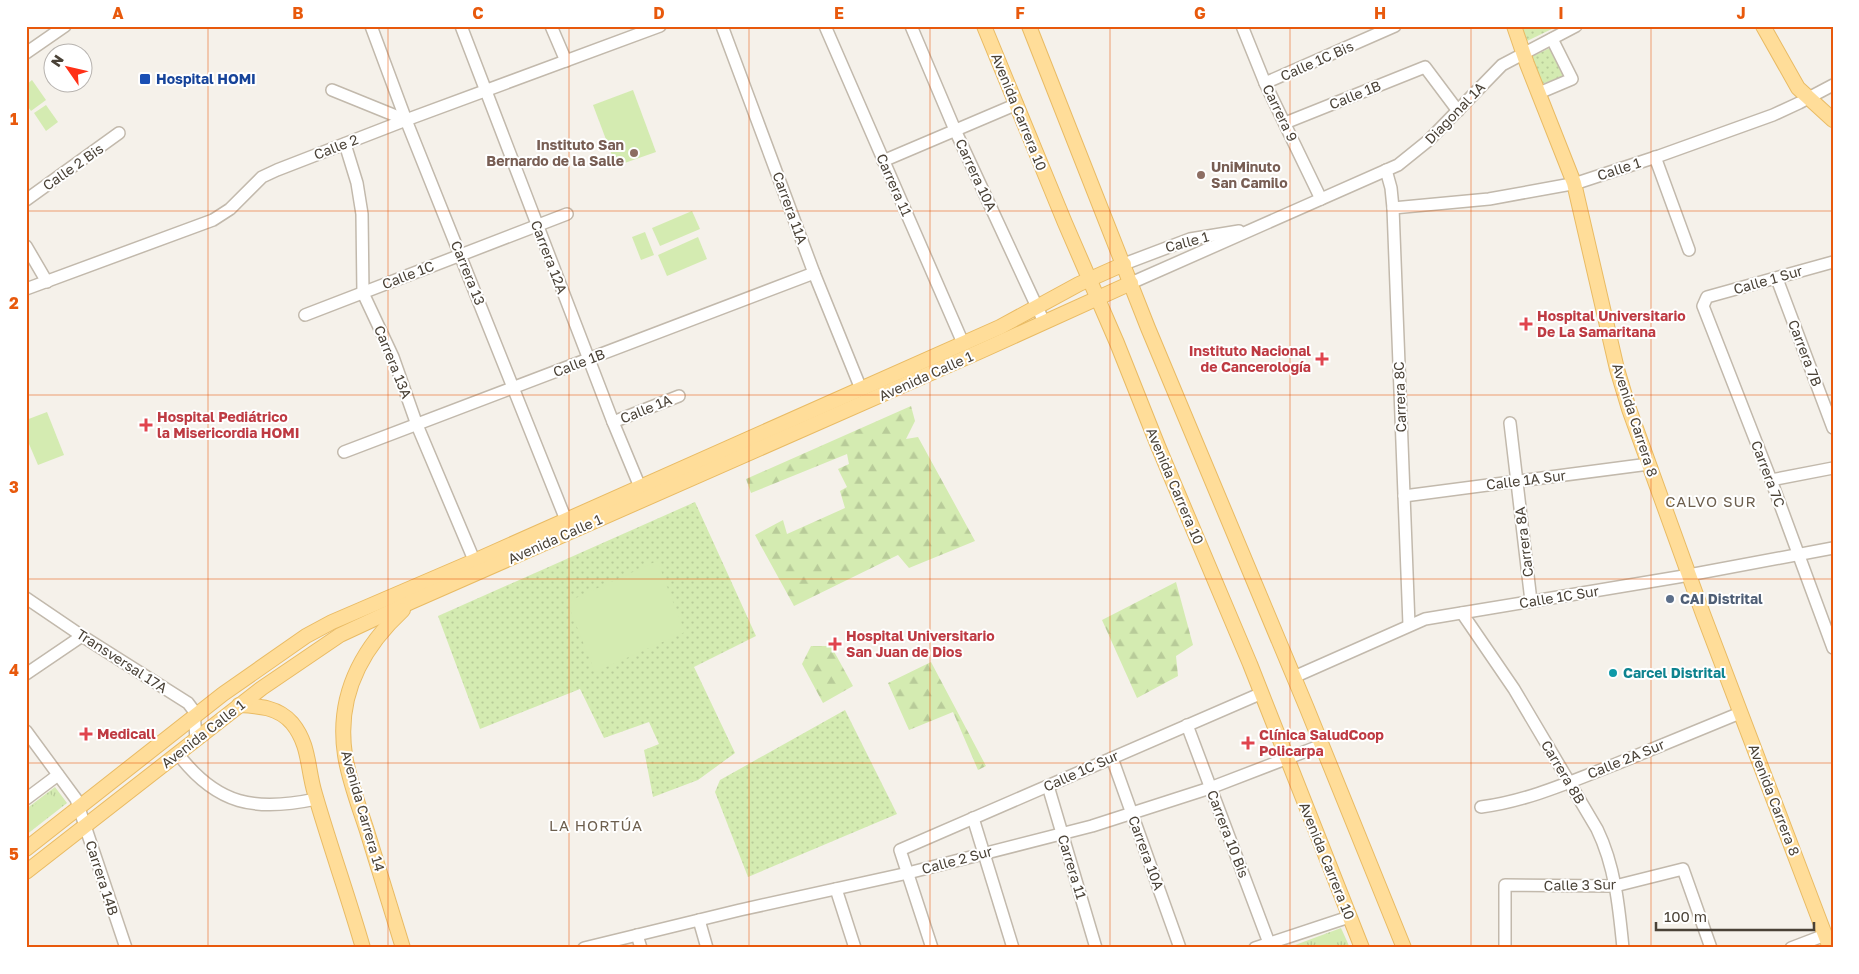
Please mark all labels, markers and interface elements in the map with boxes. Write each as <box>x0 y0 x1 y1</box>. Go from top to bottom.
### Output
text: A <box>112 3 124 23</box>
text: B <box>292 3 304 23</box>
text: C <box>472 3 484 23</box>
text: D <box>653 3 665 23</box>
text: E <box>834 3 844 23</box>
text: F <box>1015 3 1025 23</box>
text: G <box>1194 3 1206 23</box>
text: H <box>1374 3 1386 23</box>
text: I <box>1558 3 1564 23</box>
text: J <box>1736 3 1746 23</box>
street label: Calle 1C Bis <box>1278 37 1356 84</box>
north arrow <box>42 42 92 92</box>
text: N <box>47 51 67 70</box>
street label: Avenida Carrera 10 <box>988 51 1051 173</box>
place label: Hospital HOMI <box>156 70 256 87</box>
marker: Hospital HOMI <box>138 72 152 86</box>
street label: Calle 1B <box>1327 77 1383 113</box>
street label: Diagonal 1A <box>1421 78 1489 147</box>
street label: Carrera 9 <box>1259 81 1302 144</box>
text: 1 <box>10 109 18 129</box>
street label: Calle 2 <box>311 130 360 163</box>
place label: Instituto San Bernardo de la Salle <box>486 136 624 169</box>
street label: Carrera 10A <box>952 136 1001 214</box>
street label: Calle 2 Bis <box>39 140 106 194</box>
marker: Instituto San Bernardo de la Salle <box>628 147 640 159</box>
street label: Carrera 11 <box>873 151 916 219</box>
street label: Calle 1 <box>1595 153 1643 184</box>
place label: UniMinuto San Camilo <box>1211 158 1288 191</box>
street label: Carrera 11A <box>769 169 812 247</box>
marker: UniMinuto San Camilo <box>1195 169 1207 181</box>
street label: Carrera 12A <box>528 218 571 297</box>
street label: Calle 1 <box>1163 227 1211 256</box>
street label: Carrera 13 <box>448 238 489 308</box>
street label: Calle 1C <box>379 257 436 292</box>
street label: Calle 1 Sur <box>1731 261 1805 297</box>
text: 2 <box>9 293 19 313</box>
place label: Hospital Universitario De La Samaritana <box>1537 307 1686 340</box>
marker: Hospital Universitario De La Samaritana <box>1519 317 1533 331</box>
street label: Carrera 7B <box>1785 317 1826 388</box>
street label: Carrera 13A <box>371 323 416 401</box>
place label: Instituto Nacional de Cancerología <box>1189 342 1311 375</box>
street label: Calle 1B <box>551 345 607 380</box>
street label: Avenida Calle 1 <box>876 347 976 404</box>
marker: Instituto Nacional de Cancerología <box>1315 352 1329 366</box>
street label: Carrera 8C <box>1390 361 1409 433</box>
street label: Avenida Carrera 8 <box>1609 361 1662 479</box>
street label: Calle 1A <box>618 390 675 427</box>
place label: Hospital Pediátrico la Misericordia HOMI <box>157 408 299 441</box>
marker: Hospital Pediátrico la Misericordia HOMI <box>139 418 153 432</box>
street label: Avenida Carrera 10 <box>1143 425 1208 547</box>
street label: Carrera 7C <box>1748 438 1789 510</box>
street label: Calle 1A Sur <box>1485 466 1567 493</box>
text: 3 <box>9 477 19 497</box>
district label: CALVO SUR <box>1665 492 1757 510</box>
street label: Carrera 8A <box>1511 505 1536 578</box>
street label: Avenida Calle 1 <box>505 510 605 567</box>
street label: Calle 1C Sur <box>1518 582 1601 611</box>
place label: CAI Distrital <box>1680 590 1763 607</box>
marker: CAI Distrital <box>1664 593 1676 605</box>
street label: Transversal 17A <box>74 625 171 697</box>
place label: Hospital Universitario San Juan de Dios <box>846 627 995 660</box>
marker: Hospital Universitario San Juan de Dios <box>828 637 842 651</box>
text: 4 <box>9 660 19 680</box>
place label: Carcel Distrital <box>1623 664 1726 681</box>
marker: Carcel Distrital <box>1607 667 1619 679</box>
street label: Avenida Calle 1 <box>158 696 248 771</box>
place label: Medicall <box>97 725 156 742</box>
place label: Clínica SaludCoop Policarpa <box>1259 726 1384 759</box>
marker: Medicall <box>79 727 93 741</box>
street label: Calle 2A Sur <box>1585 735 1667 782</box>
marker: Clínica SaludCoop Policarpa <box>1241 736 1255 750</box>
street label: Carrera 8B <box>1538 737 1589 807</box>
street label: Avenida Carrera 8 <box>1745 742 1804 858</box>
street label: Calle 1C Sur <box>1041 746 1122 795</box>
street label: Avenida Carrera 14 <box>338 748 389 873</box>
street label: Carrera 10 Bis <box>1204 788 1253 880</box>
street label: Avenida Carrera 10 <box>1296 800 1359 922</box>
street label: Carrera 10A <box>1125 813 1168 893</box>
district label: LA HORTÚA <box>549 816 643 834</box>
street label: Carrera 11 <box>1055 833 1090 901</box>
street label: Carrera 14B <box>82 838 123 917</box>
street label: Calle 2 Sur <box>920 842 995 877</box>
text: 5 <box>9 844 19 864</box>
street label: Calle 3 Sur <box>1544 875 1617 894</box>
scale bar <box>1656 899 1814 931</box>
text: 100 m <box>1664 907 1707 925</box>

